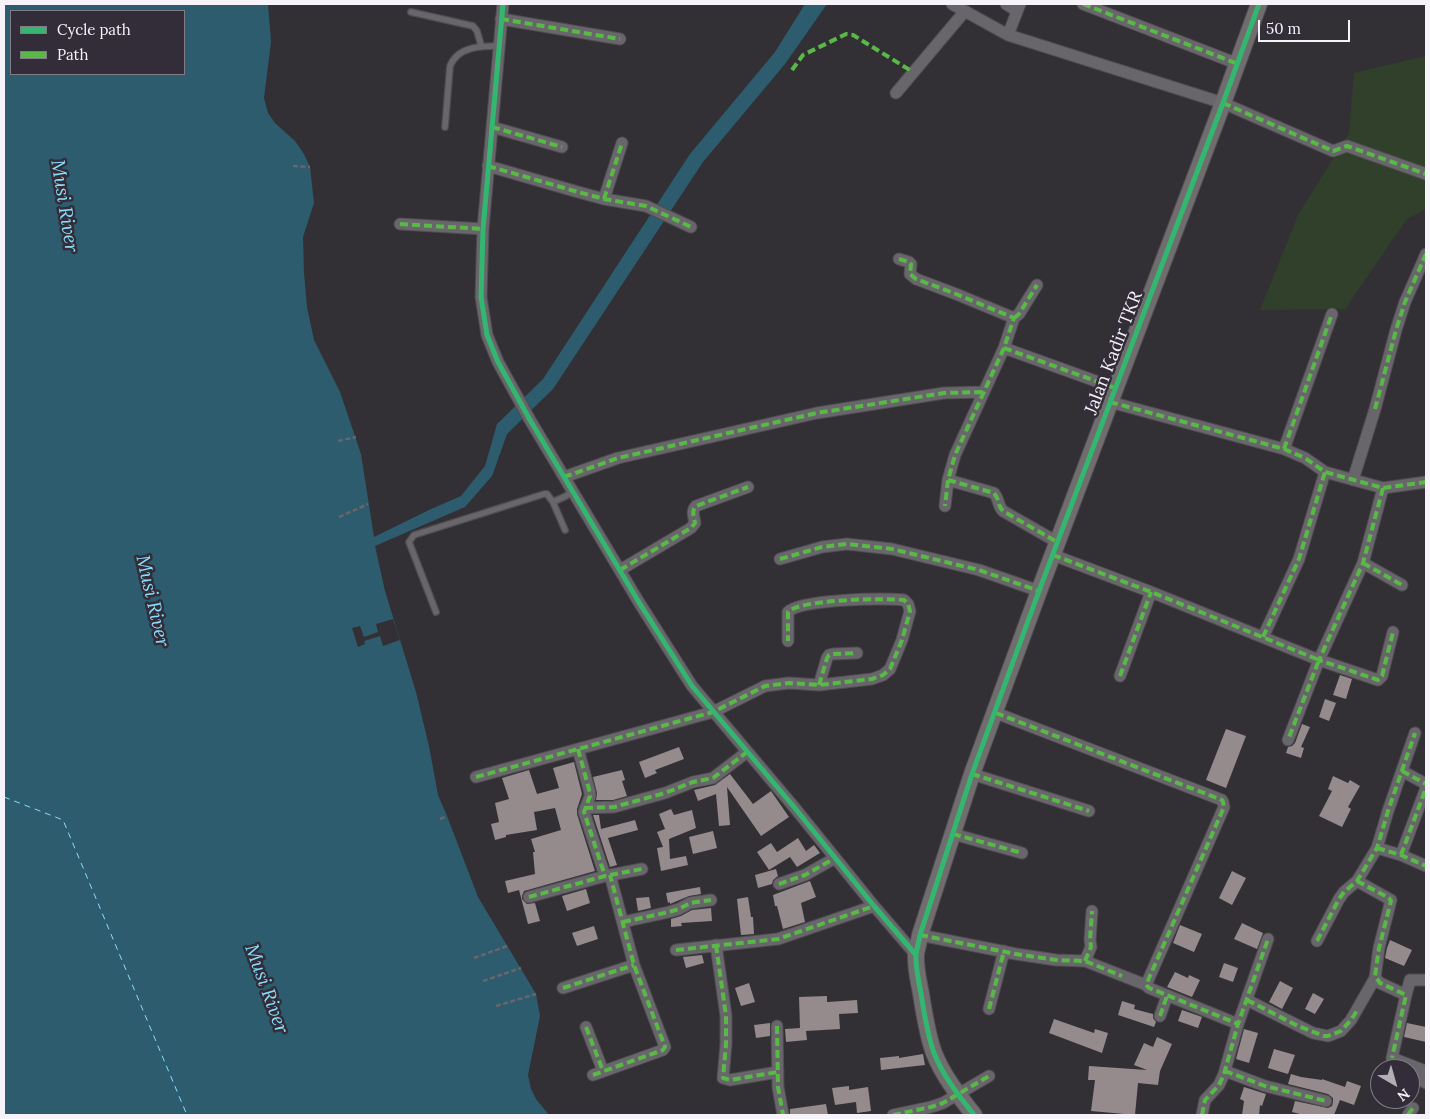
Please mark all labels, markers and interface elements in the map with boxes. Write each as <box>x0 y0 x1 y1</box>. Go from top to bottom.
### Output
legend <box>10 10 185 75</box>
scale bar <box>1260 10 1352 42</box>
text: 50 m <box>1266 19 1301 38</box>
text: Cycle path <box>57 20 131 39</box>
text: Path <box>57 45 88 64</box>
water label: Musi River <box>45 158 83 254</box>
street label: Jalan Kadir TKR <box>1081 288 1147 418</box>
water label: Musi River <box>130 553 174 649</box>
water label: Musi River <box>239 941 293 1037</box>
north arrow <box>1370 1059 1420 1109</box>
text: N <box>1394 1085 1413 1105</box>

